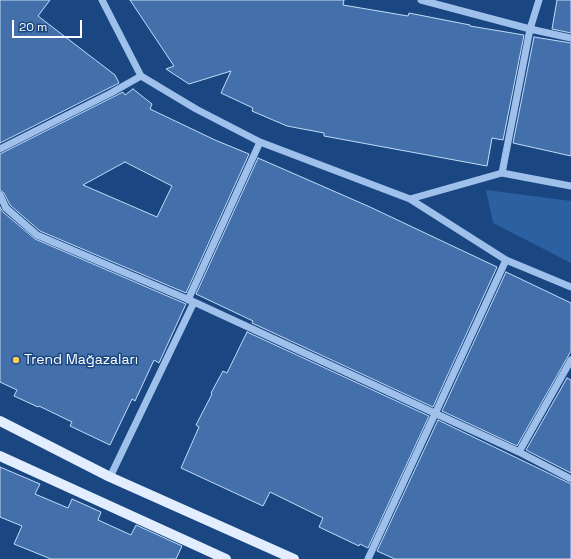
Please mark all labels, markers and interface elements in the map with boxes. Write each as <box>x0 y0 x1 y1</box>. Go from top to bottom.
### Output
scale bar <box>14 12 84 38</box>
text: 20 m <box>19 19 47 35</box>
place label: Trend Mağazaları <box>24 352 138 368</box>
marker: Trend Mağazaları <box>11 355 21 365</box>

